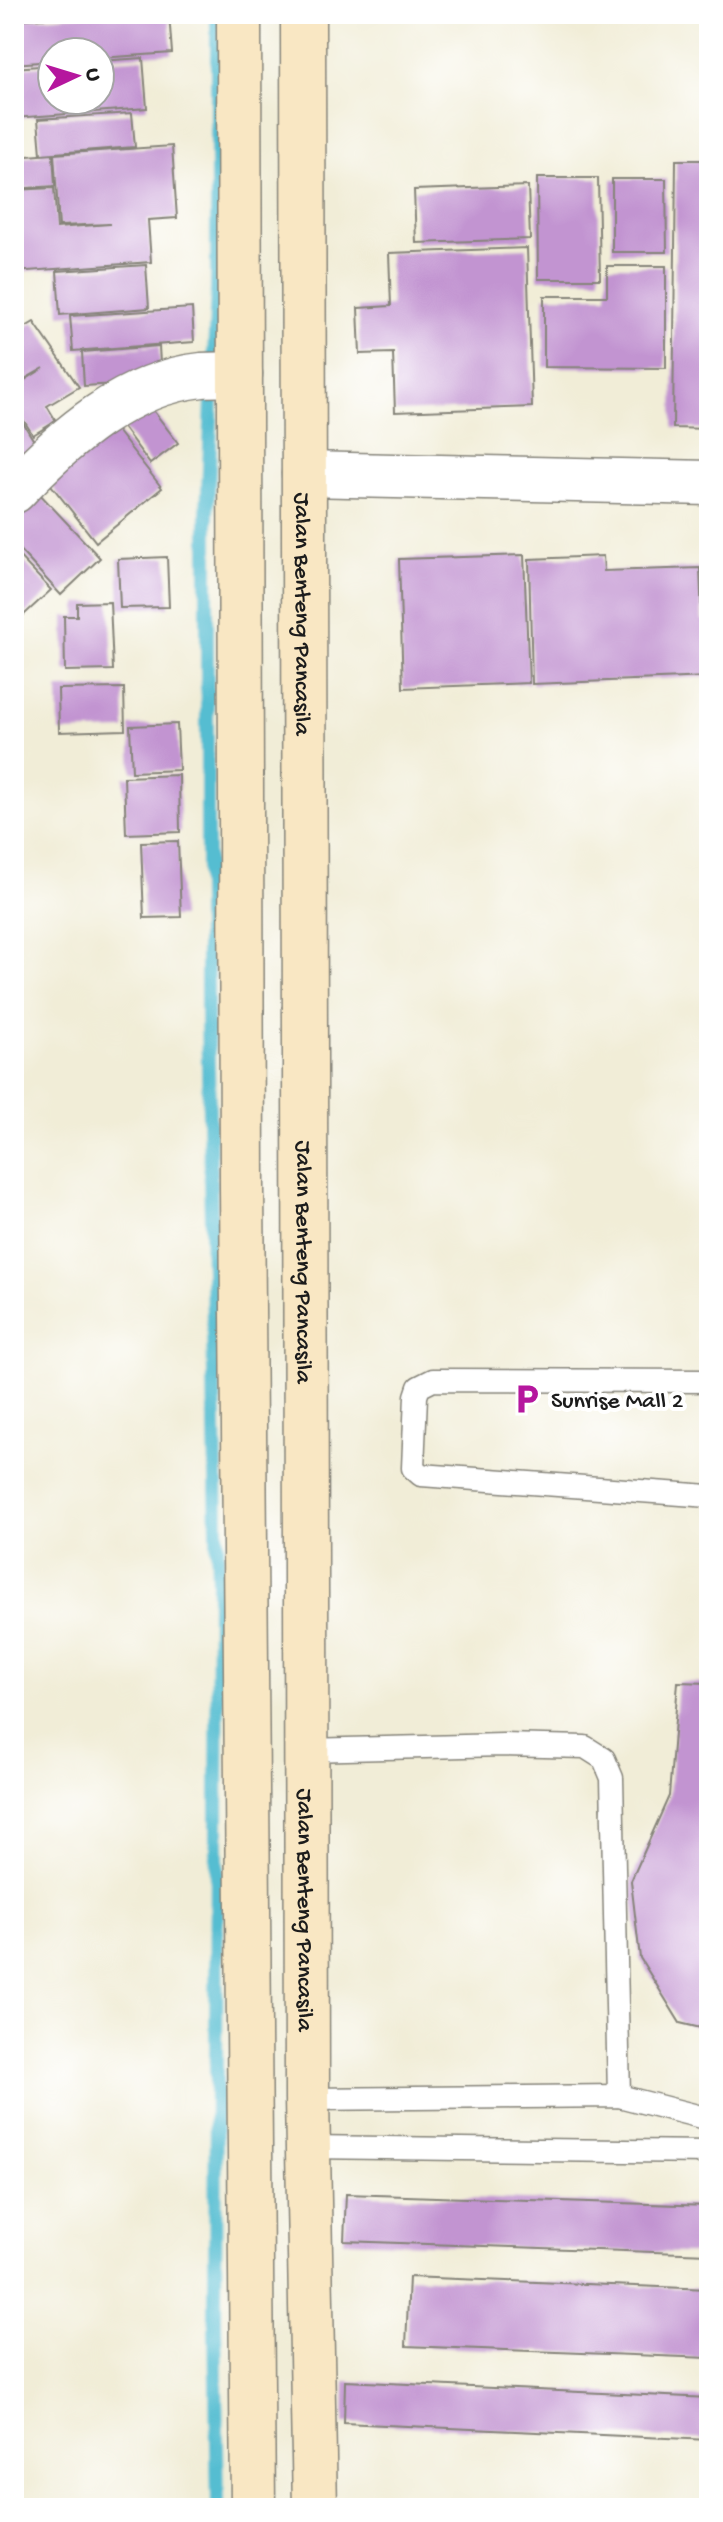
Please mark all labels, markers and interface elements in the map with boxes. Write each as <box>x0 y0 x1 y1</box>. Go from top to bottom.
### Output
north arrow <box>36 36 116 116</box>
text: U <box>79 68 105 82</box>
street label: Jalan Benteng Pancasila <box>286 493 315 736</box>
street label: Jalan Benteng Pancasila <box>287 1141 317 1384</box>
parking icon: Sunrise Mall 2 <box>510 1382 544 1416</box>
place label: Sunrise Mall 2 <box>551 1388 684 1417</box>
street label: Jalan Benteng Pancasila <box>288 1789 318 2032</box>

